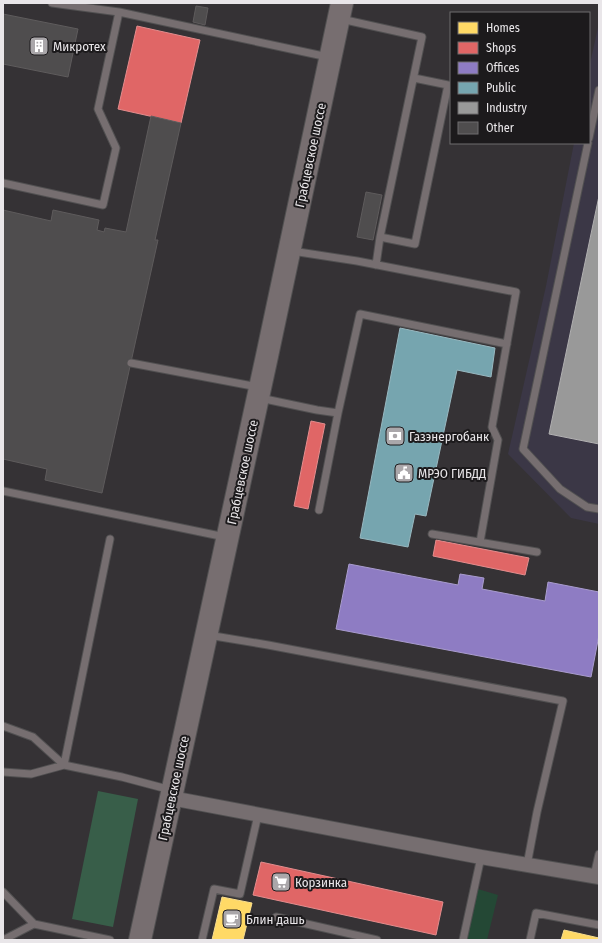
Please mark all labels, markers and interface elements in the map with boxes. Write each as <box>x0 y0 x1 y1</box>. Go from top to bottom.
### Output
legend <box>450 12 590 144</box>
text: Homes <box>486 21 520 35</box>
building icon: Микротех <box>28 35 50 57</box>
place label: Микротех <box>53 39 106 54</box>
text: Shops <box>486 41 516 55</box>
text: Offices <box>486 61 519 75</box>
text: Public <box>486 81 516 95</box>
street label: Грабцевское шоссе <box>292 101 329 209</box>
text: Industry <box>486 101 527 115</box>
text: Other <box>486 121 515 135</box>
street label: Грабцевское шоссе <box>224 418 261 526</box>
bank icon: Газэнергобанк <box>384 425 406 447</box>
place label: Газэнергобанк <box>409 429 489 444</box>
public building icon: МРЭО ГИБДД <box>393 462 415 484</box>
place label: МРЭО ГИБДД <box>418 466 486 481</box>
street label: Грабцевское шоссе <box>155 734 192 842</box>
supermarket icon: Корзинка <box>270 871 292 893</box>
place label: Корзинка <box>295 875 347 890</box>
cafe icon: Блин дашь <box>221 908 243 930</box>
place label: Блин дашь <box>246 912 305 927</box>

